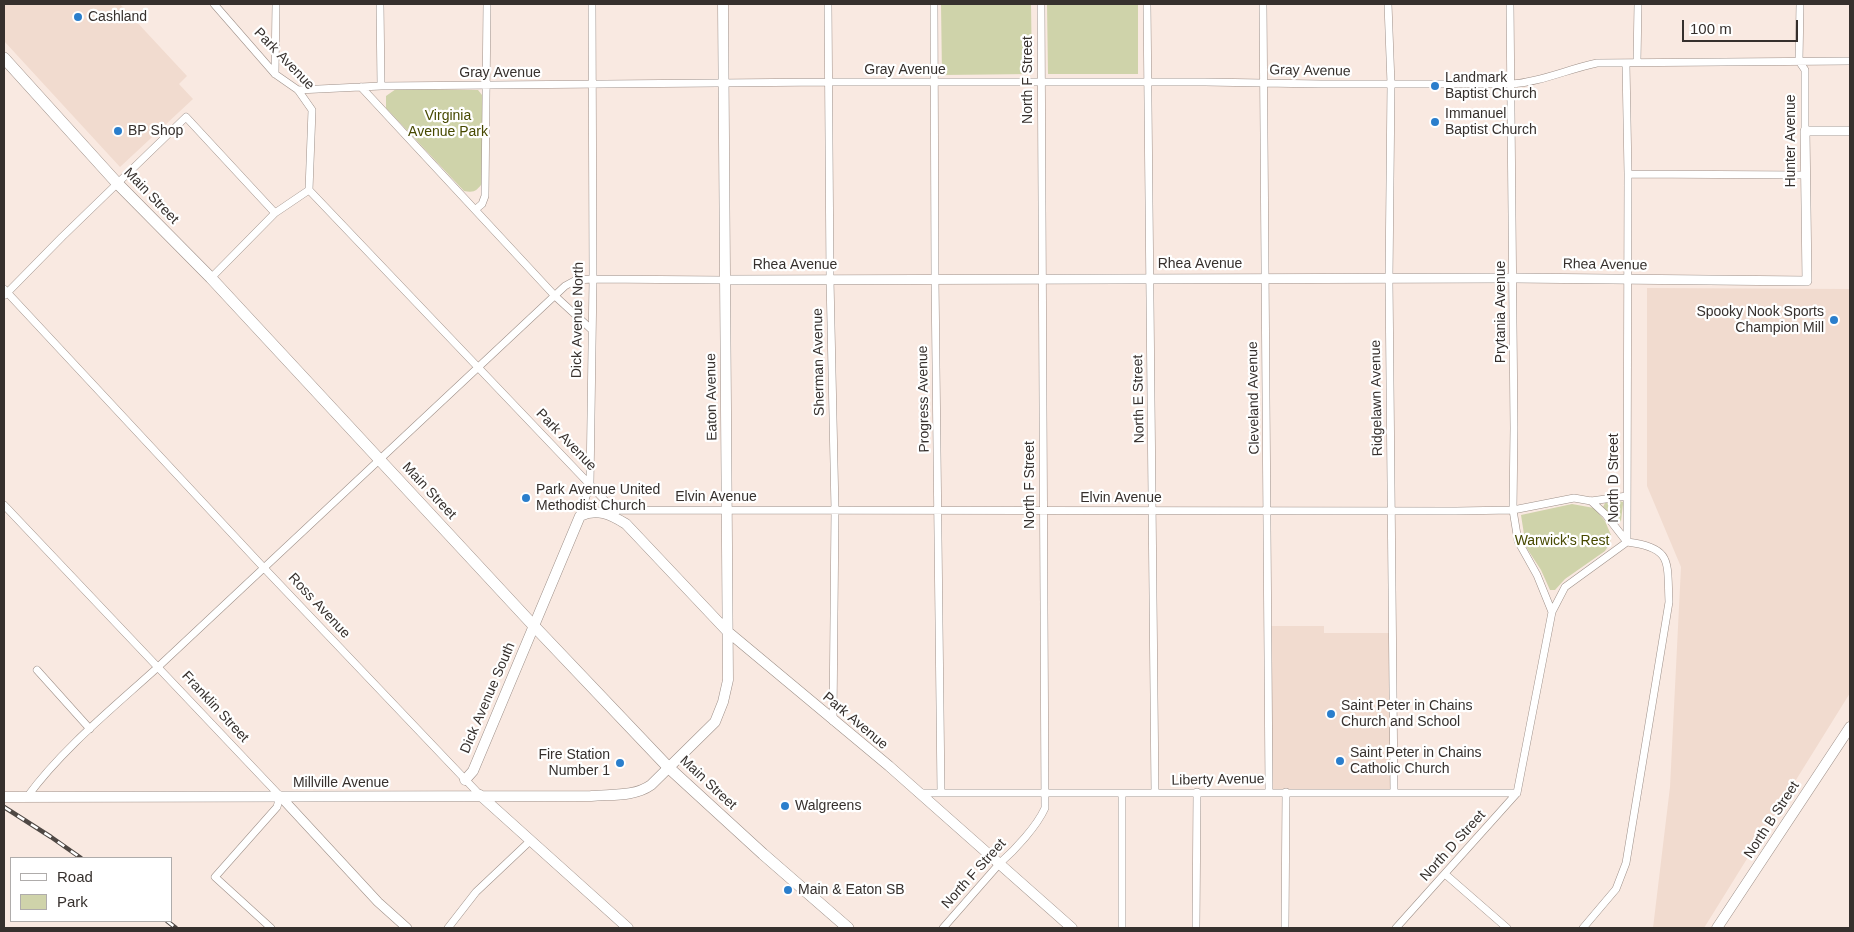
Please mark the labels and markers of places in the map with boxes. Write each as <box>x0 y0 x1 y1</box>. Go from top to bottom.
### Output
place label: Cashland <box>88 9 147 25</box>
marker: Cashland <box>72 11 84 23</box>
place label: Landmark Baptist Church <box>1445 70 1537 102</box>
marker: Landmark Baptist Church <box>1429 80 1441 92</box>
place label: Immanuel Baptist Church <box>1445 106 1537 138</box>
marker: Immanuel Baptist Church <box>1429 116 1441 128</box>
place label: BP Shop <box>128 123 183 139</box>
marker: BP Shop <box>112 125 124 137</box>
place label: Spooky Nook Sports Champion Mill <box>1696 304 1824 336</box>
marker: Spooky Nook Sports Champion Mill <box>1828 314 1840 326</box>
place label: Park Avenue United Methodist Church <box>536 482 660 514</box>
marker: Park Avenue United Methodist Church <box>520 492 532 504</box>
place label: Saint Peter in Chains Church and School <box>1341 698 1473 730</box>
marker: Saint Peter in Chains Church and School <box>1325 708 1337 720</box>
place label: Saint Peter in Chains Catholic Church <box>1350 745 1482 778</box>
place label: Fire Station Number 1 <box>538 747 610 780</box>
marker: Saint Peter in Chains Catholic Church <box>1334 755 1346 767</box>
marker: Fire Station Number 1 <box>614 757 626 769</box>
place label: Walgreens <box>795 798 861 814</box>
marker: Walgreens <box>779 800 791 812</box>
place label: Main & Eaton SB <box>798 882 905 898</box>
marker: Main & Eaton SB <box>782 884 794 896</box>

